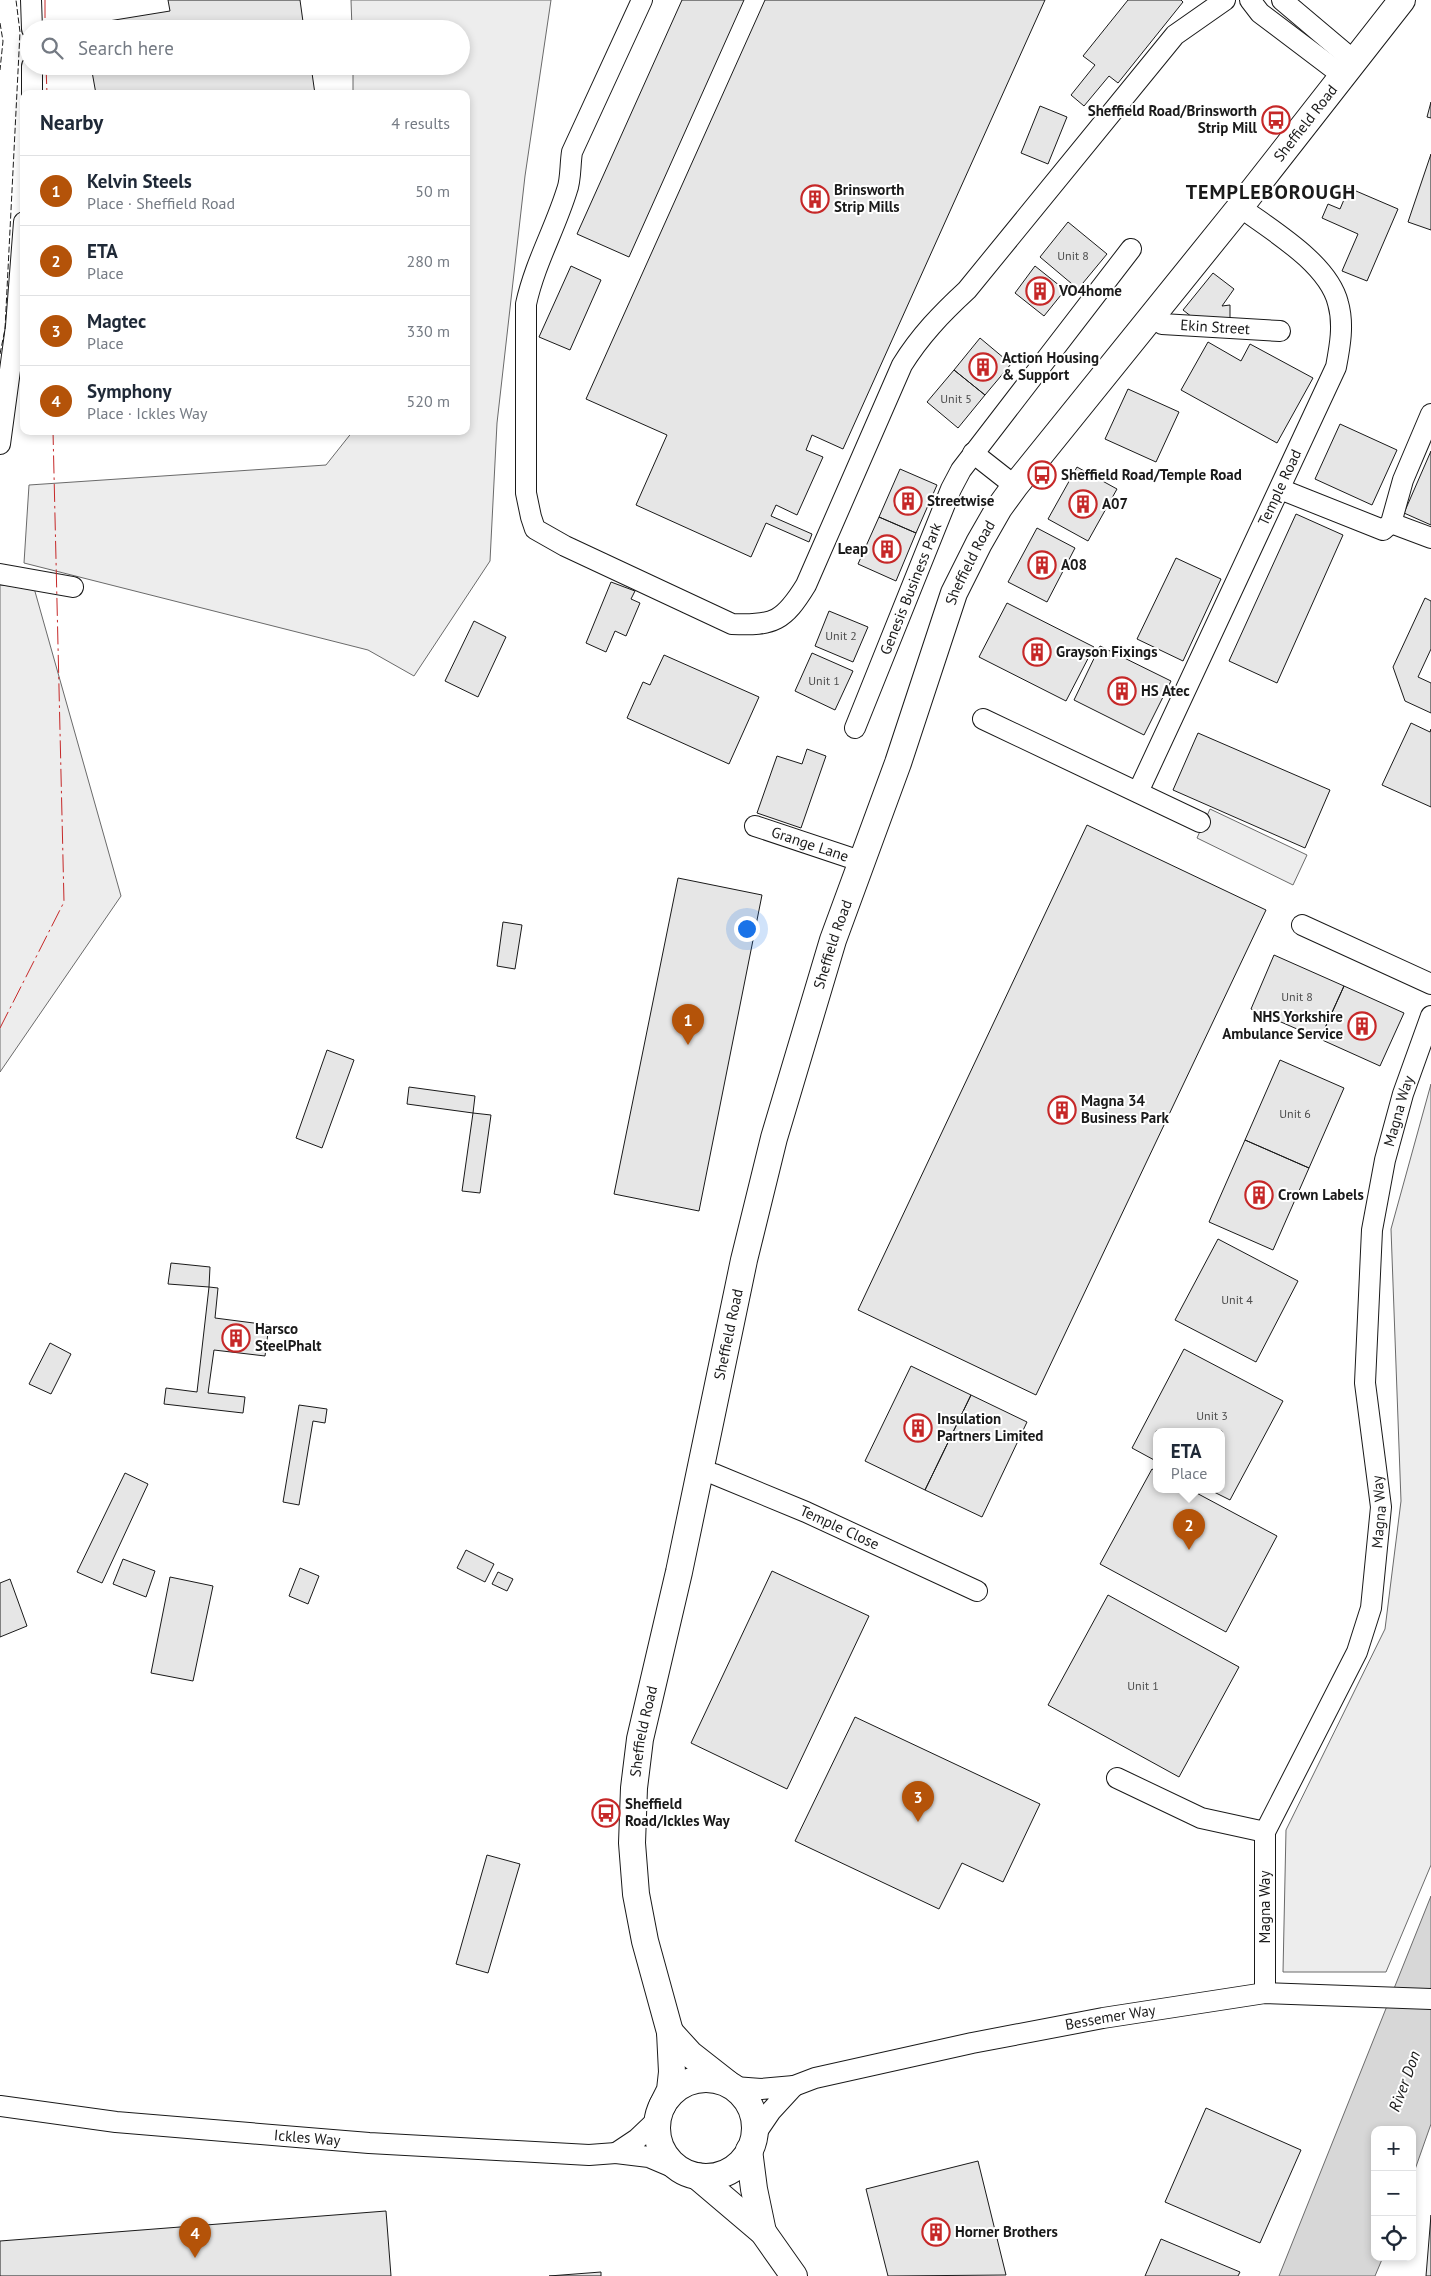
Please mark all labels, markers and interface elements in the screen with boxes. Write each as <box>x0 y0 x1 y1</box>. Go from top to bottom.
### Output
search box <box>20 20 470 75</box>
icon: search <box>38 34 66 62</box>
text: Search here <box>78 36 174 60</box>
street label: Sheffield Road <box>1269 81 1341 165</box>
place label: Sheffield Road/Brinsworth Strip Mill <box>1088 101 1258 137</box>
bus stop icon: Sheffield Road/Brinsworth Strip Mill <box>1261 105 1291 135</box>
text: Nearby <box>40 109 103 136</box>
text: 4 results <box>391 113 450 133</box>
text: Kelvin Steels <box>87 169 192 193</box>
district label: TEMPLEBOROUGH <box>1186 179 1356 205</box>
place label: Brinsworth Strip Mills <box>834 180 905 216</box>
text: 1 <box>51 181 61 201</box>
text: 50 m <box>415 181 450 201</box>
building icon: Brinsworth Strip Mills <box>800 184 830 214</box>
text: Place · Sheffield Road <box>87 193 235 213</box>
text: ETA <box>87 239 118 263</box>
house number: Unit 8 <box>1057 248 1089 263</box>
text: 2 <box>51 251 61 271</box>
text: 280 m <box>407 251 450 271</box>
text: Place <box>87 263 124 283</box>
building icon: VO4home <box>1025 276 1055 306</box>
place label: VO4home <box>1058 281 1122 300</box>
text: Magtec <box>87 309 146 333</box>
street label: Ekin Street <box>1180 315 1251 338</box>
text: 3 <box>51 321 61 341</box>
text: 330 m <box>407 321 450 341</box>
text: Place <box>87 333 124 353</box>
place label: Action Housing & Support <box>1002 348 1099 384</box>
building icon: Action Housing & Support <box>968 352 998 382</box>
text: Symphony <box>87 379 172 403</box>
text: 4 <box>51 391 61 411</box>
text: 520 m <box>407 391 450 411</box>
house number: Unit 5 <box>940 391 972 406</box>
text: Place · Ickles Way <box>87 403 207 423</box>
street label: Temple Road <box>1253 446 1305 528</box>
bus stop icon: Sheffield Road/Temple Road <box>1027 460 1057 490</box>
place label: Sheffield Road/Temple Road <box>1061 465 1242 484</box>
building icon: Streetwise <box>893 486 923 516</box>
building icon: A07 <box>1068 489 1098 519</box>
place label: Streetwise <box>927 491 995 510</box>
place label: A07 <box>1102 494 1128 513</box>
street label: Sheffield Road <box>941 517 999 607</box>
street label: Genesis Business Park <box>875 519 946 657</box>
building icon: Leap <box>872 534 902 564</box>
place label: Leap <box>838 539 868 558</box>
building icon: A08 <box>1027 550 1057 580</box>
place label: A08 <box>1061 555 1087 574</box>
house number: Unit 2 <box>825 628 857 643</box>
building icon: Grayson Fixings <box>1022 637 1052 667</box>
place label: Grayson Fixings <box>1056 642 1157 661</box>
house number: Unit 1 <box>808 673 840 688</box>
building icon: HS Atec <box>1107 676 1137 706</box>
place label: HS Atec <box>1141 681 1190 700</box>
street label: Grange Lane <box>769 822 851 866</box>
street label: Sheffield Road <box>809 897 856 991</box>
your location <box>734 916 760 942</box>
house number: Unit 8 <box>1281 989 1313 1004</box>
pin: 1 <box>672 1004 704 1045</box>
place label: NHS Yorkshire Ambulance Service <box>1222 1007 1343 1043</box>
building icon: NHS Yorkshire Ambulance Service <box>1347 1011 1377 1041</box>
street label: Magna Way <box>1379 1073 1418 1149</box>
place label: Magna 34 Business Park <box>1081 1091 1169 1127</box>
building icon: Magna 34 Business Park <box>1047 1095 1077 1125</box>
house number: Unit 6 <box>1279 1106 1311 1121</box>
building icon: Crown Labels <box>1244 1180 1274 1210</box>
place label: Crown Labels <box>1278 1185 1364 1204</box>
street label: Sheffield Road <box>709 1287 747 1382</box>
house number: Unit 4 <box>1221 1292 1253 1307</box>
place label: Harsco SteelPhalt <box>255 1319 322 1355</box>
building icon: Harsco SteelPhalt <box>221 1323 251 1353</box>
house number: Unit 3 <box>1196 1408 1228 1423</box>
place label: Insulation Partners Limited <box>937 1409 1043 1445</box>
building icon: Insulation Partners Limited <box>903 1413 933 1443</box>
popup <box>1153 1428 1225 1493</box>
text: ETA <box>1171 1439 1201 1463</box>
text: Place <box>1171 1463 1207 1483</box>
street label: Magna Way <box>1367 1474 1390 1549</box>
street label: Temple Close <box>797 1501 882 1554</box>
pin: 2 <box>1173 1509 1205 1550</box>
house number: Unit 1 <box>1127 1678 1159 1693</box>
street label: Sheffield Road <box>625 1684 661 1778</box>
pin: 3 <box>902 1781 934 1822</box>
place label: Sheffield Road/Ickles Way <box>625 1794 731 1830</box>
bus stop icon: Sheffield Road/Ickles Way <box>591 1798 621 1828</box>
street label: Magna Way <box>1255 1871 1274 1943</box>
street label: Bessemer Way <box>1063 2000 1157 2034</box>
water label: River Don <box>1384 2048 1424 2114</box>
street label: Ickles Way <box>273 2125 341 2150</box>
map controls <box>1371 2126 1416 2261</box>
button: + <box>1371 2126 1416 2171</box>
button: − <box>1371 2171 1416 2216</box>
button: locate <box>1371 2216 1416 2261</box>
pin: 4 <box>179 2217 211 2258</box>
building icon: Horner Brothers <box>921 2217 951 2247</box>
place label: Horner Brothers <box>955 2222 1058 2241</box>

